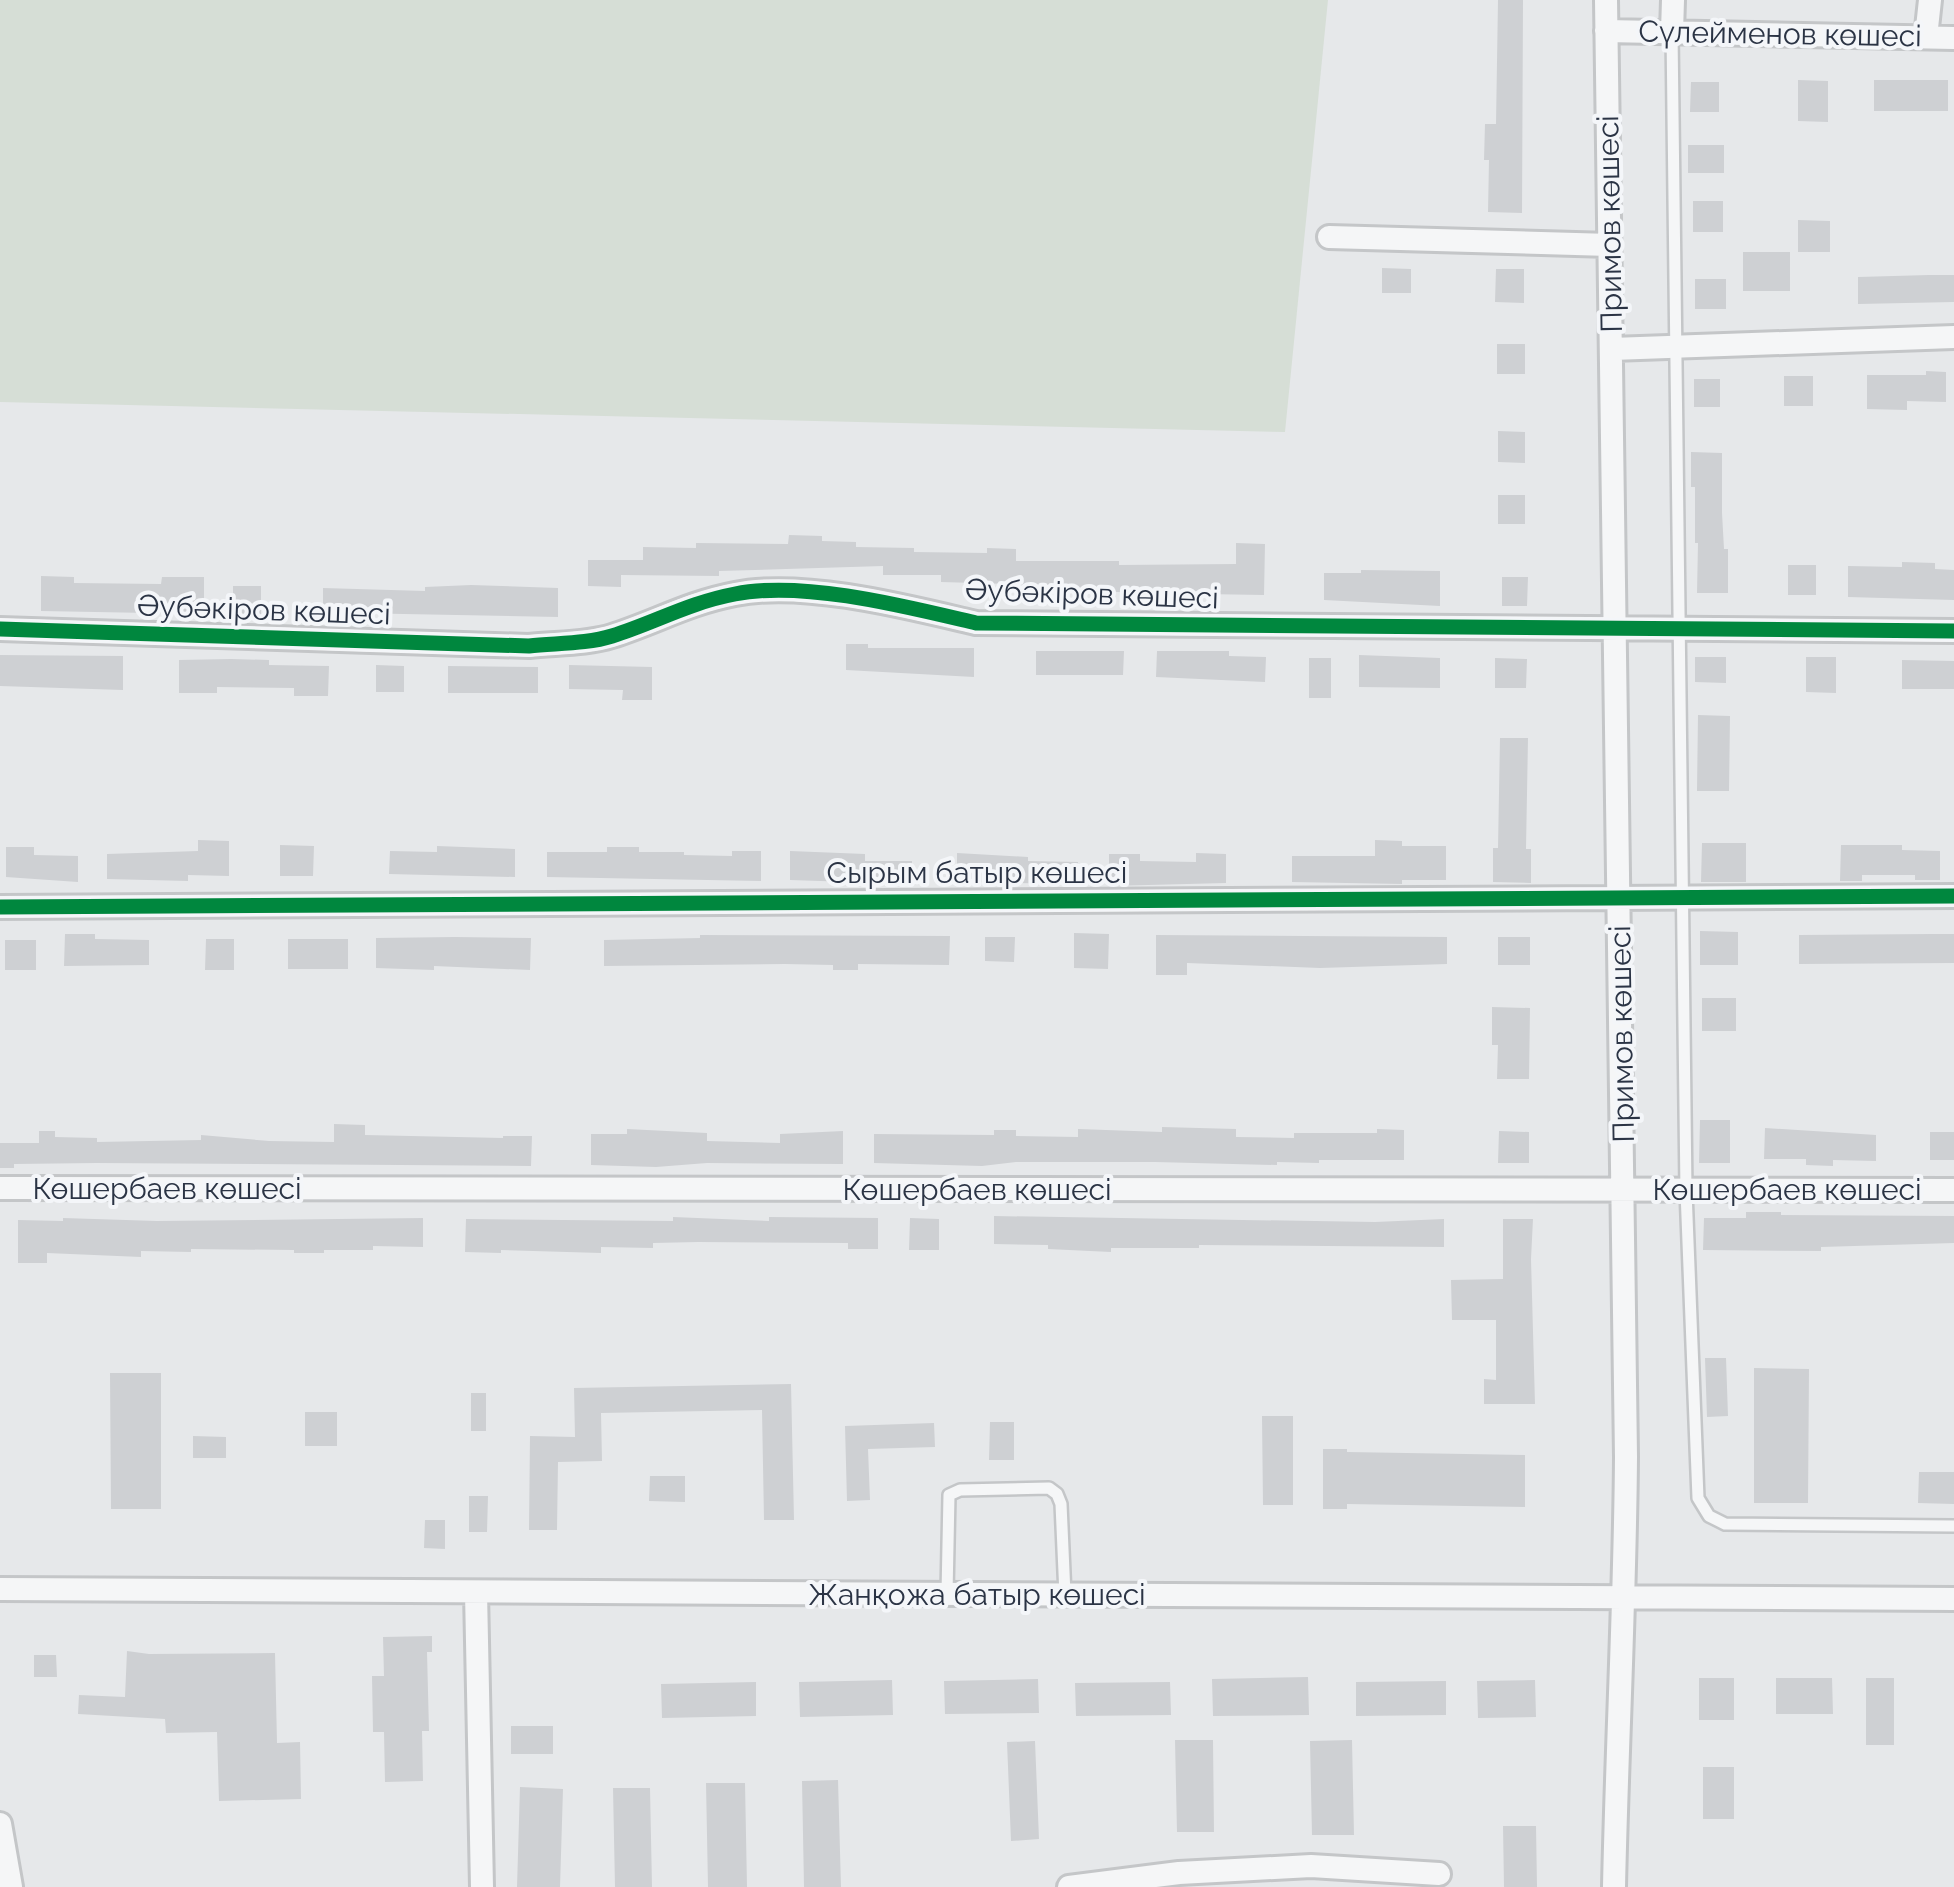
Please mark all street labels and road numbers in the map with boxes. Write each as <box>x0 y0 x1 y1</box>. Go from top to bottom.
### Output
street label: Сүлейменов көшесі <box>1638 14 1922 53</box>
street label: Примов көшесі <box>1590 115 1629 333</box>
street label: Әубәкіров көшесі <box>965 572 1219 615</box>
street label: Әубәкіров көшесі <box>137 588 391 631</box>
street label: Сырым батыр көшесі <box>827 855 1127 890</box>
street label: Примов көшесі <box>1602 925 1641 1143</box>
street label: Көшербаев көшесі <box>32 1171 302 1206</box>
street label: Көшербаев көшесі <box>842 1172 1112 1207</box>
street label: Көшербаев көшесі <box>1652 1172 1922 1207</box>
street label: Жанқожа батыр көшесі <box>808 1577 1146 1612</box>

